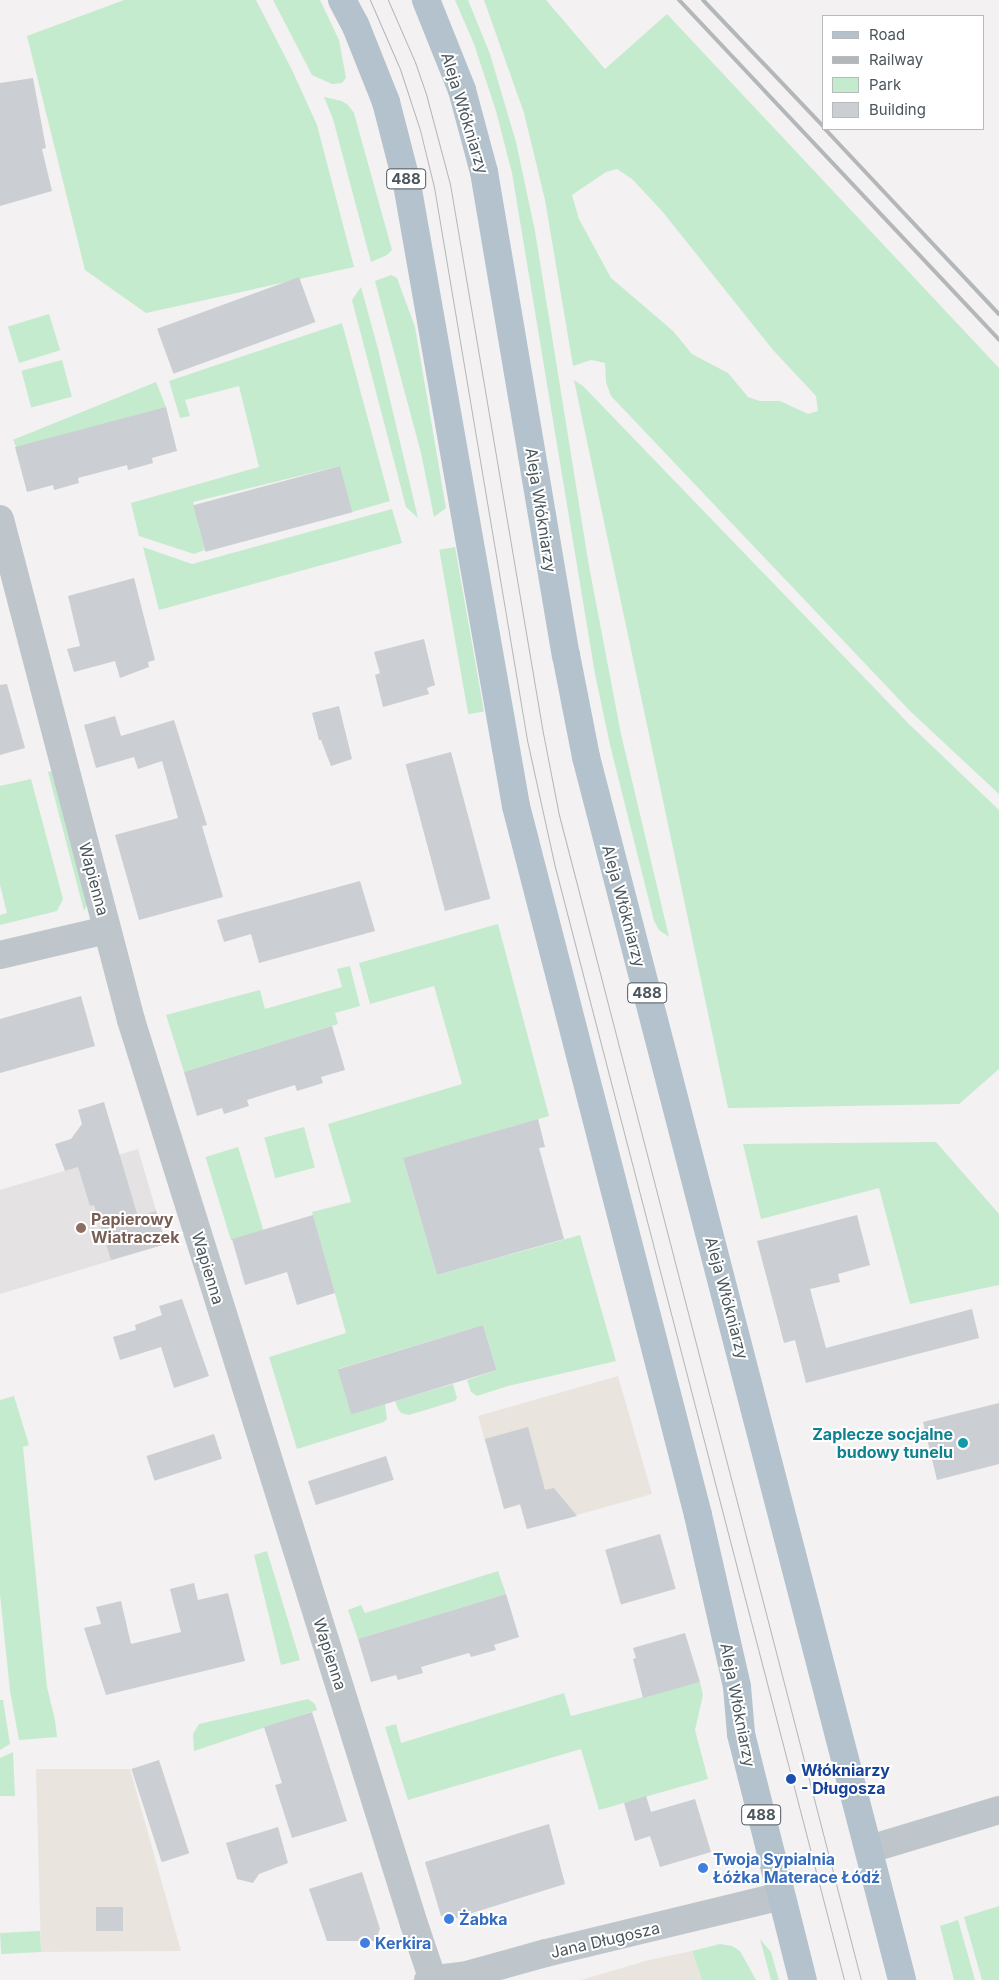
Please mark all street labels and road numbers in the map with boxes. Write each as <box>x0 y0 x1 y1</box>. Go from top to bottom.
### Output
street label: Aleja Włókniarzy <box>437 50 493 176</box>
road number: 488 <box>386 166 426 192</box>
street label: Aleja Włókniarzy <box>522 446 560 574</box>
street label: Wapienna <box>75 840 113 918</box>
street label: Aleja Włókniarzy <box>598 843 650 969</box>
road number: 488 <box>627 980 667 1006</box>
street label: Wapienna <box>188 1229 228 1307</box>
street label: Aleja Włókniarzy <box>701 1235 753 1361</box>
street label: Wapienna <box>309 1615 351 1693</box>
street label: Aleja Włókniarzy <box>717 1641 759 1769</box>
road number: 488 <box>741 1802 781 1828</box>
street label: Jana Długosza <box>548 1918 662 1962</box>

